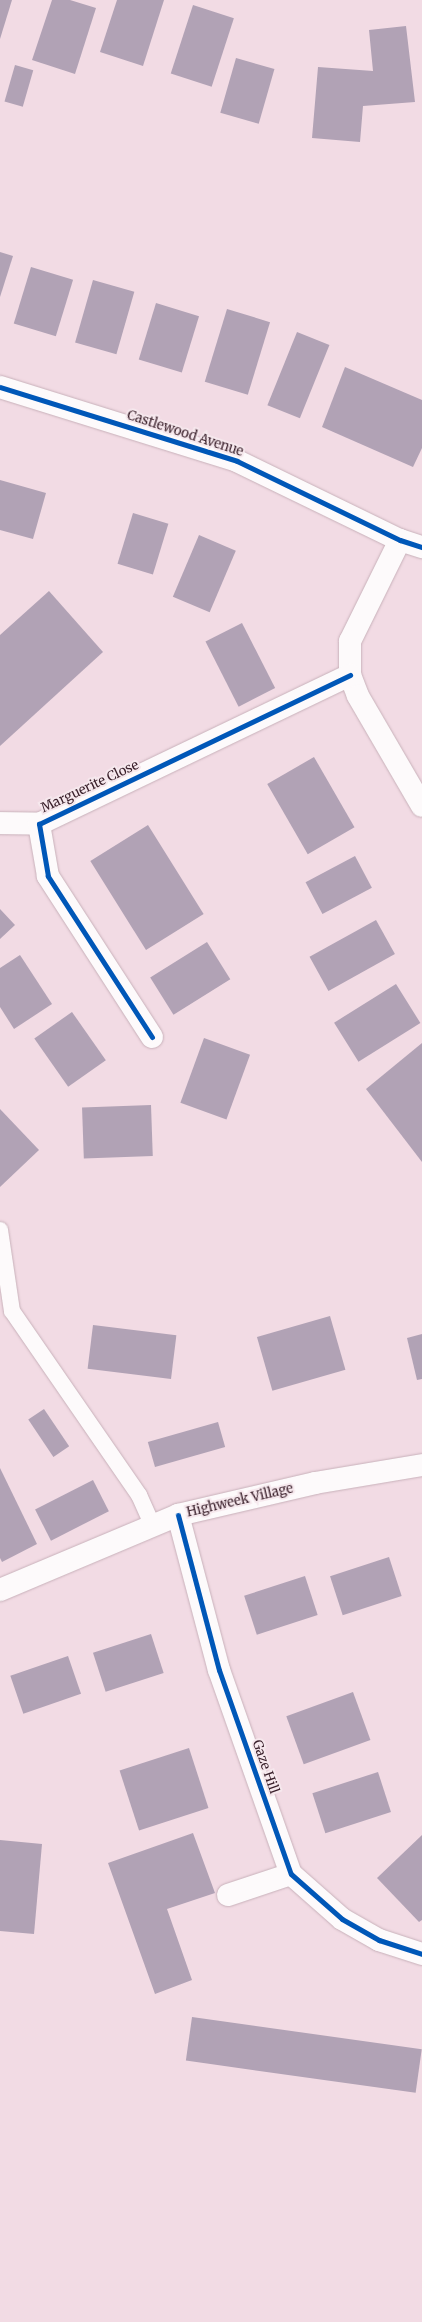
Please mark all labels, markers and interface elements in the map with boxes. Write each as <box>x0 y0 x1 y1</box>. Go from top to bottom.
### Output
street label: Castlewood Avenue <box>125 408 245 460</box>
street label: Marguerite Close <box>39 758 141 816</box>
street label: Highweek Village <box>185 1481 295 1521</box>
street label: Gaze Hill <box>249 1738 281 1796</box>

